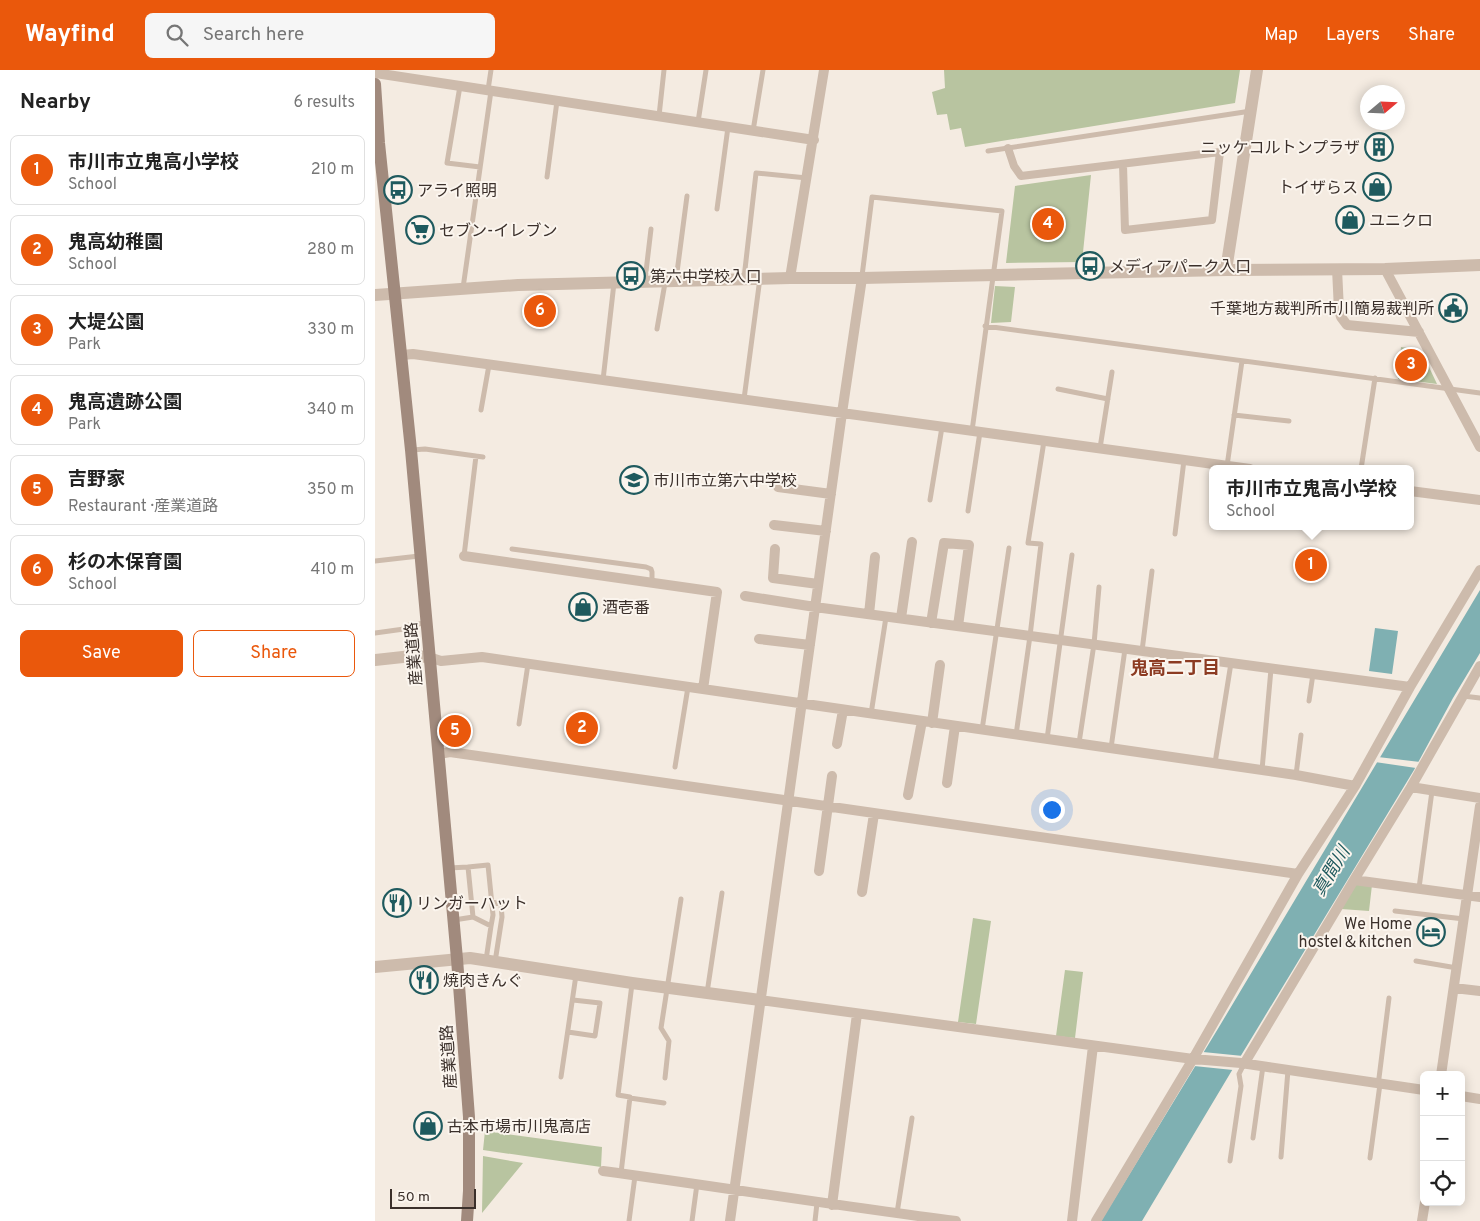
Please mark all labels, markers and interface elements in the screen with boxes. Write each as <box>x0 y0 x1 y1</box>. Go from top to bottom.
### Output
search box <box>145 13 495 58</box>
text: Wayfind <box>25 20 115 50</box>
icon: search <box>163 21 191 49</box>
text: Search here <box>203 23 304 47</box>
text: Map <box>1264 24 1298 47</box>
text: Layers <box>1326 24 1380 47</box>
text: Share <box>1408 24 1455 47</box>
north arrow <box>1360 85 1405 130</box>
text: Nearby <box>20 89 91 116</box>
text: 6 results <box>293 93 355 113</box>
building icon: ニッケコルトンプラザ <box>1364 132 1394 162</box>
place label: ニッケコルトンプラザ <box>1200 139 1360 159</box>
text: 市川市立鬼高小学校 <box>68 151 239 175</box>
text: 1 <box>34 160 40 180</box>
text: 210 m <box>311 160 354 180</box>
shop icon: トイザらス <box>1362 172 1392 202</box>
text: School <box>68 175 117 195</box>
bus stop icon: アライ照明 <box>383 175 413 205</box>
place label: トイザらス <box>1278 179 1358 199</box>
place label: アライ照明 <box>417 182 497 202</box>
pin: 4 <box>1032 205 1064 243</box>
shop icon: ユニクロ <box>1335 205 1365 235</box>
place label: ユニクロ <box>1369 212 1433 232</box>
supermarket icon: セブン-イレブン <box>405 215 435 245</box>
place label: セブン-イレブン <box>439 222 557 242</box>
text: 鬼高幼稚園 <box>68 231 163 255</box>
text: 2 <box>32 240 42 260</box>
text: 280 m <box>307 240 354 260</box>
bus stop icon: メディアパーク入口 <box>1075 251 1105 281</box>
text: School <box>68 255 117 275</box>
place label: メディアパーク入口 <box>1109 258 1252 278</box>
bus stop icon: 第六中学校入口 <box>616 261 646 291</box>
place label: 第六中学校入口 <box>650 268 762 288</box>
pin: 6 <box>524 292 556 330</box>
public building icon: 千葉地方裁判所市川簡易裁判所 <box>1438 293 1468 323</box>
place label: 千葉地方裁判所市川簡易裁判所 <box>1210 300 1434 320</box>
text: 大堤公園 <box>68 311 144 335</box>
text: 3 <box>32 320 42 340</box>
text: 330 m <box>307 320 354 340</box>
text: Park <box>68 335 101 355</box>
pin: 3 <box>1395 346 1427 384</box>
text: 鬼高遺跡公園 <box>68 391 182 415</box>
text: 4 <box>32 400 42 420</box>
text: 340 m <box>307 400 354 420</box>
text: Park <box>68 415 101 435</box>
school or university icon: 市川市立第六中学校 <box>619 465 649 495</box>
popup <box>1209 465 1414 530</box>
text: 吉野家 <box>68 468 125 492</box>
place label: 市川市立第六中学校 <box>653 472 797 492</box>
text: 市川市立鬼高小学校 <box>1226 478 1397 502</box>
text: 5 <box>32 480 42 500</box>
text: 350 m <box>307 480 354 500</box>
text: Restaurant · 産業道路 <box>68 497 218 517</box>
text: School <box>1226 502 1275 522</box>
pin: 1 <box>1295 546 1327 584</box>
text: 杉の木保育園 <box>68 551 182 575</box>
text: 6 <box>32 560 42 580</box>
text: 410 m <box>311 560 354 580</box>
text: School <box>68 575 117 595</box>
shop icon: 酒壱番 <box>568 592 598 622</box>
place label: 酒壱番 <box>602 599 650 619</box>
street label: 産業道路 <box>402 621 428 687</box>
button: Save <box>20 630 183 677</box>
button: Share <box>193 630 355 677</box>
district label: 鬼高二丁目 <box>1130 658 1220 681</box>
pin: 2 <box>566 709 598 747</box>
pin: 5 <box>439 712 471 750</box>
your location <box>1039 797 1065 823</box>
water label: 真間川 <box>1309 841 1357 901</box>
restaurant icon: リンガーハット <box>382 888 412 918</box>
place label: リンガーハット <box>416 895 528 915</box>
place label: We Home hostel＆kitchen <box>1298 915 1412 953</box>
hotel icon: We Home hostel＆kitchen <box>1416 917 1446 947</box>
restaurant icon: 焼肉きんぐ <box>409 965 439 995</box>
place label: 焼肉きんぐ <box>443 972 523 992</box>
street label: 産業道路 <box>438 1024 462 1089</box>
map controls <box>1420 1071 1465 1206</box>
button: + <box>1420 1071 1465 1116</box>
shop icon: 古本市場市川鬼高店 <box>413 1111 443 1141</box>
button: − <box>1420 1116 1465 1161</box>
place label: 古本市場市川鬼高店 <box>447 1118 591 1138</box>
button: locate <box>1420 1161 1465 1206</box>
scale bar <box>390 1186 476 1209</box>
text: 50 m <box>397 1189 430 1206</box>

